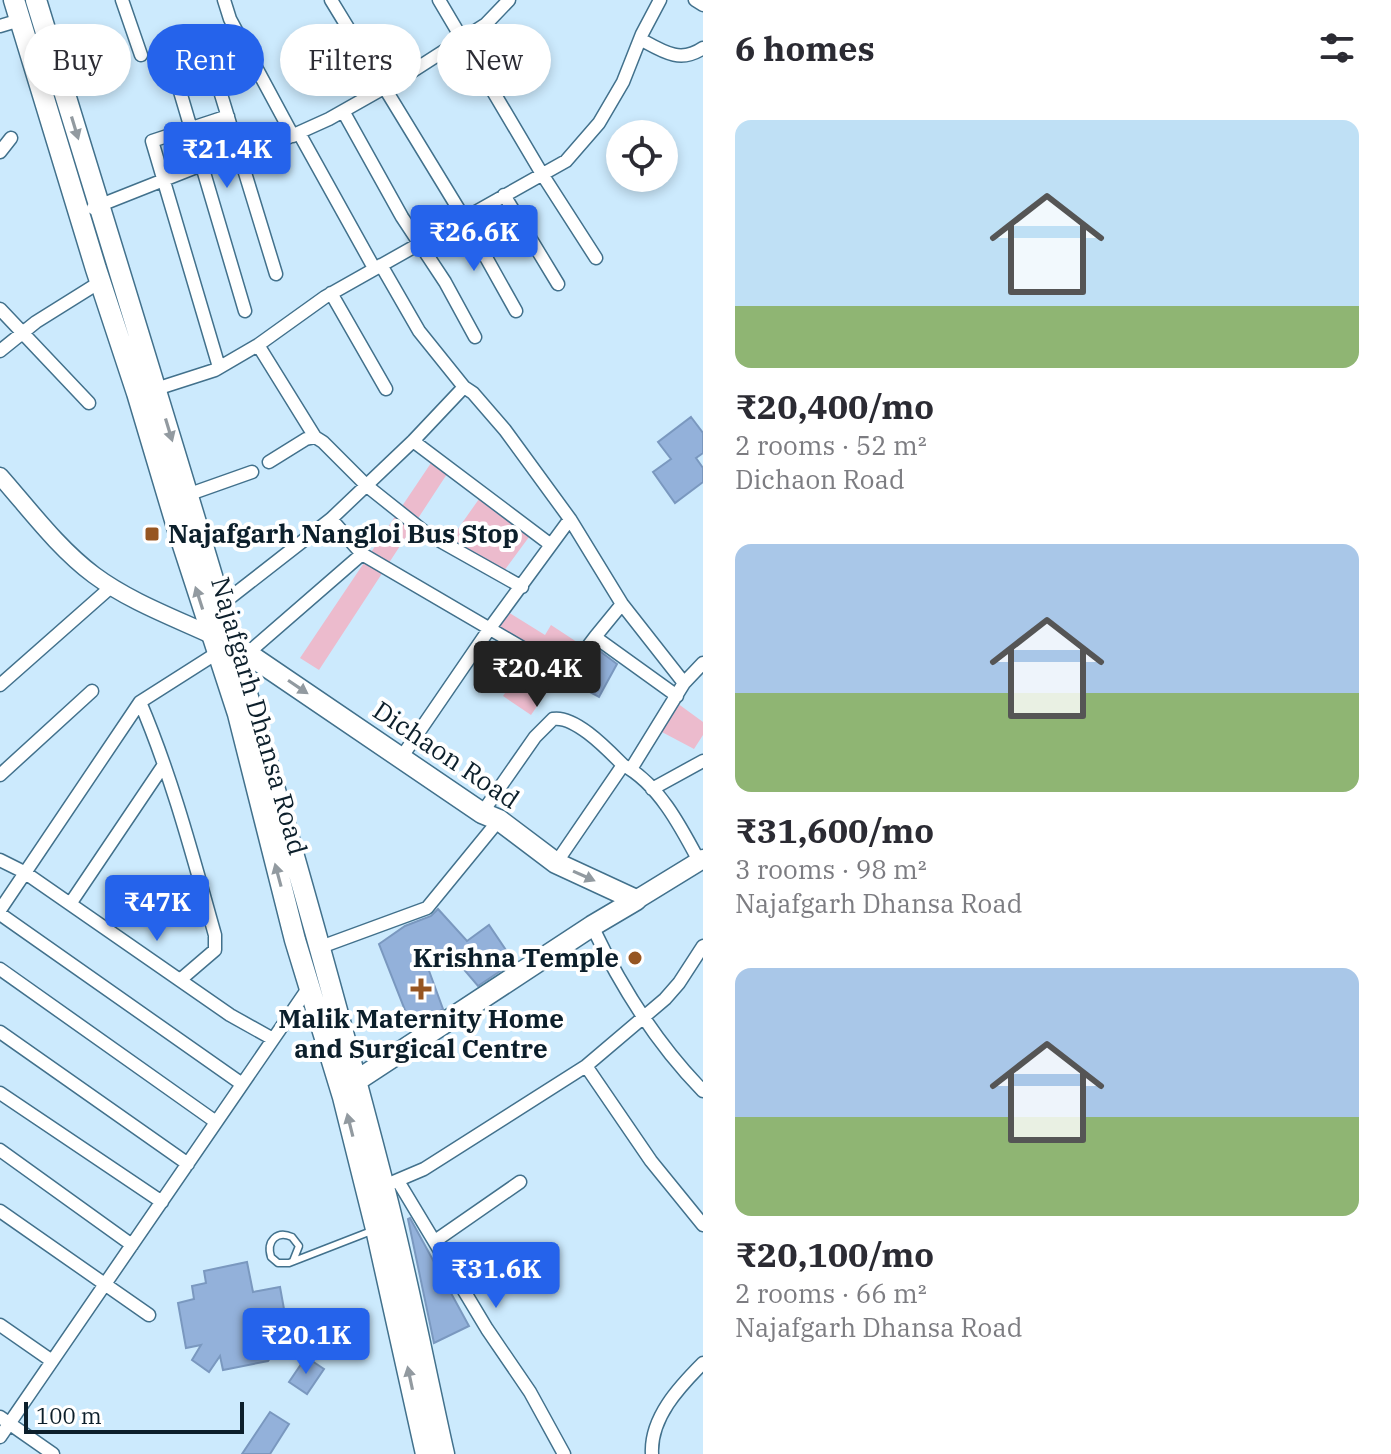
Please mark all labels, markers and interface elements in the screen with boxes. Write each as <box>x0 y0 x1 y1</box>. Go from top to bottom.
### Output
chip: Buy <box>24 24 131 96</box>
chip: Rent <box>147 24 264 96</box>
chip: Filters <box>280 24 421 96</box>
chip: New <box>437 24 551 96</box>
text: 6 homes <box>735 26 875 70</box>
icon: filters <box>1315 26 1359 70</box>
one-way arrow <box>69 117 81 141</box>
map controls <box>606 120 678 192</box>
button: locate <box>606 120 678 192</box>
pin: ₹21.4K <box>162 122 292 190</box>
text: ₹21.4K <box>182 131 272 165</box>
icon: home <box>975 172 1119 316</box>
pin: ₹26.6K <box>409 205 539 273</box>
text: ₹26.6K <box>429 214 519 248</box>
text: ₹20,400/mo <box>735 384 934 428</box>
one-way arrow <box>163 418 176 442</box>
text: 2 rooms · 52 m² <box>735 428 927 462</box>
text: Dichaon Road <box>735 462 905 496</box>
place label: Najafgarh Nangloi Bus Stop <box>168 516 519 550</box>
marker: Najafgarh Nangloi Bus Stop <box>143 525 161 543</box>
street label: Najafgarh Dhansa Road <box>204 573 316 859</box>
one-way arrow <box>192 586 205 610</box>
icon: home <box>975 596 1119 740</box>
pin: ₹20.4K <box>472 641 602 709</box>
text: ₹20.4K <box>492 650 582 684</box>
one-way arrow <box>288 679 309 694</box>
street label: Dichaon Road <box>367 693 526 816</box>
text: ₹31,600/mo <box>735 808 934 852</box>
text: 3 rooms · 98 m² <box>735 852 927 886</box>
one-way arrow <box>272 862 284 887</box>
one-way arrow <box>572 870 596 883</box>
pin: ₹47K <box>110 875 204 943</box>
text: ₹47K <box>123 884 191 918</box>
text: Najafgarh Dhansa Road <box>735 886 1022 920</box>
place label: Krishna Temple <box>413 940 619 974</box>
marker: Krishna Temple <box>626 949 644 967</box>
marker: Malik Maternity Home and Surgical Centre <box>410 978 432 1000</box>
place label: Malik Maternity Home and Surgical Centre <box>278 1001 564 1065</box>
icon: home <box>975 1020 1119 1164</box>
one-way arrow <box>344 1112 356 1137</box>
text: ₹20,100/mo <box>735 1232 934 1276</box>
pin: ₹31.6K <box>431 1242 561 1310</box>
text: ₹31.6K <box>451 1251 541 1285</box>
text: 2 rooms · 66 m² <box>735 1276 927 1310</box>
pin: ₹20.1K <box>241 1308 371 1376</box>
text: Najafgarh Dhansa Road <box>735 1310 1022 1344</box>
text: ₹20.1K <box>261 1317 351 1351</box>
one-way arrow <box>403 1365 416 1390</box>
scale bar <box>24 1398 244 1434</box>
text: 100 m <box>36 1401 102 1430</box>

